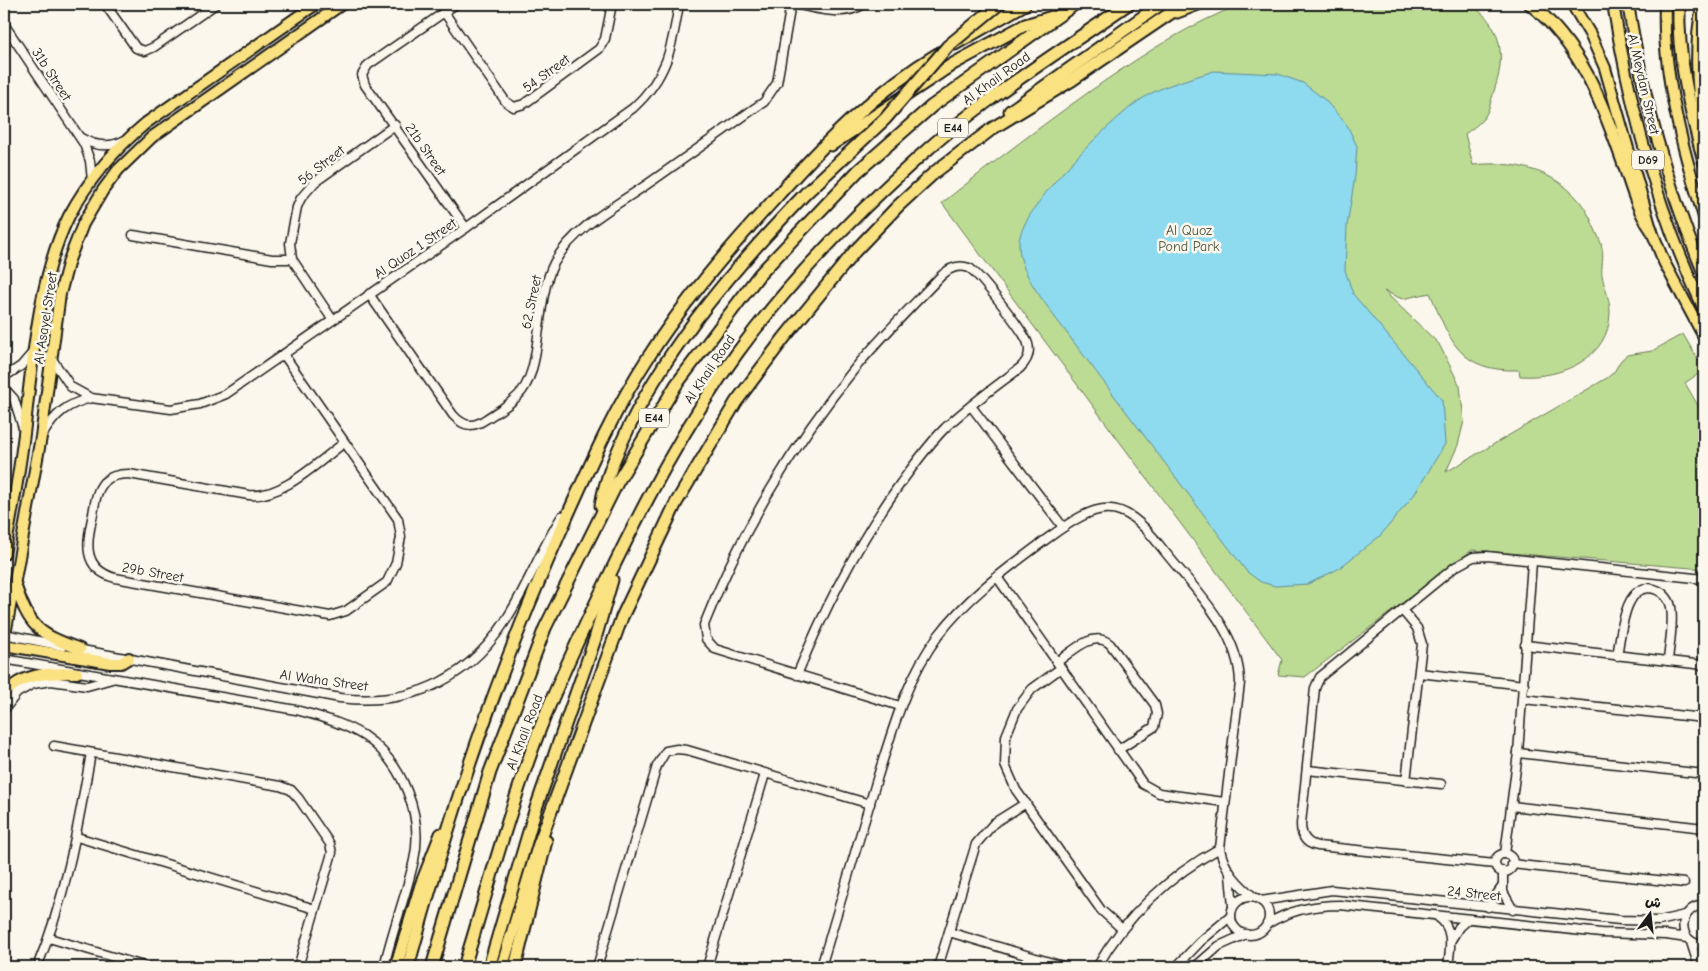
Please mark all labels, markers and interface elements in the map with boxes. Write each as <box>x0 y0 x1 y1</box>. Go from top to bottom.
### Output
street label: Al Meydan Street <box>1624 32 1664 137</box>
street label: 31b Street <box>28 45 76 105</box>
street label: Al Khail Road <box>959 48 1033 109</box>
street label: 54 Street <box>519 50 574 96</box>
road number: E44 <box>938 119 968 138</box>
street label: 21b Street <box>401 120 450 180</box>
street label: 56 Street <box>294 141 349 189</box>
road number: D69 <box>1632 150 1664 170</box>
street label: Al Quoz 1 Street <box>371 214 461 282</box>
park label: Al Quoz Pond Park <box>1158 222 1220 255</box>
street label: Al Asayel Street <box>30 270 61 365</box>
street label: 62 Street <box>517 273 546 331</box>
street label: Al Khail Road <box>680 332 739 407</box>
road number: E44 <box>639 408 669 428</box>
street label: 29b Street <box>121 559 186 586</box>
street label: Al Waha Street <box>279 666 370 695</box>
street label: Al Khail Road <box>502 692 547 772</box>
street label: 24 Street <box>1446 882 1503 905</box>
north arrow <box>1626 888 1676 938</box>
text: ش <box>1644 892 1663 912</box>

